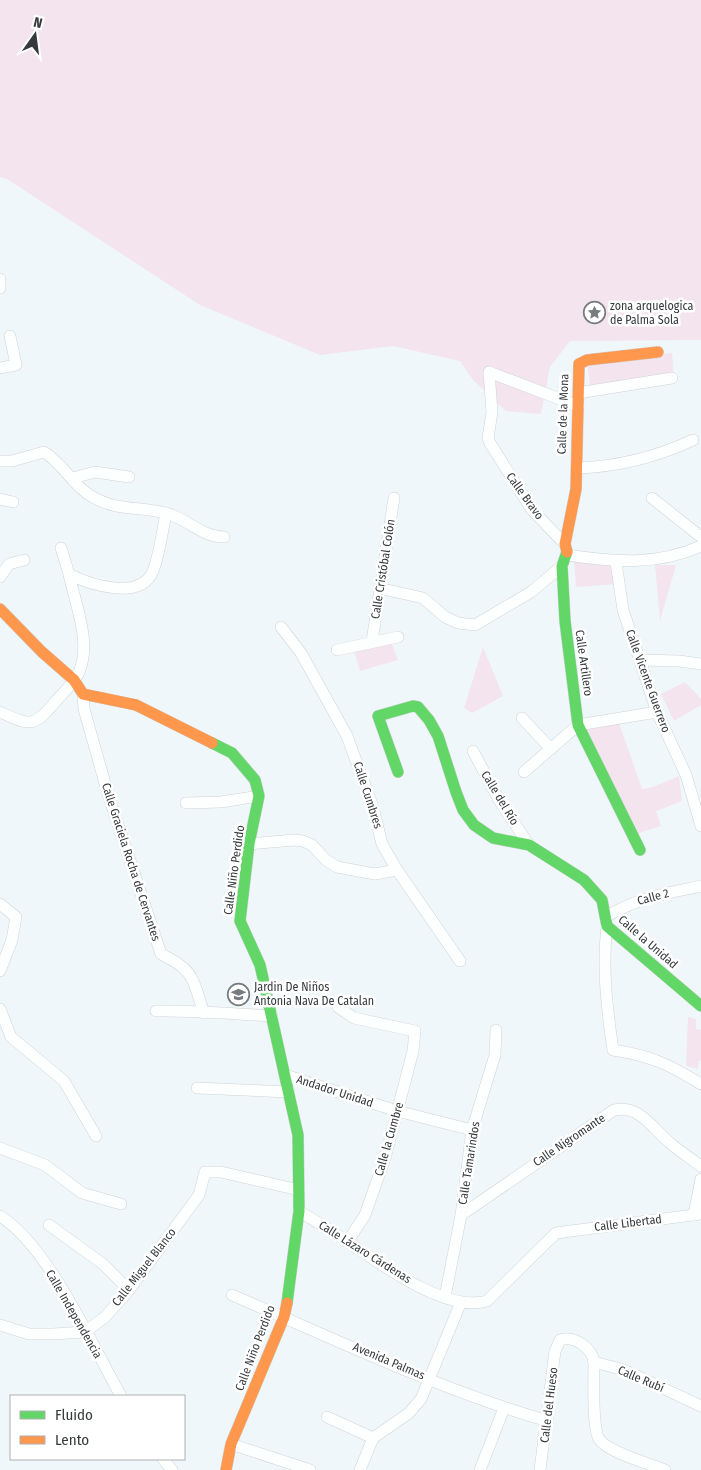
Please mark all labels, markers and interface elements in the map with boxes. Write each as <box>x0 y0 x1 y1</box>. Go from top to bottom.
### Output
north arrow <box>10 10 60 60</box>
text: N <box>32 14 44 32</box>
place label: zona arquelogica de Palma Sola <box>610 299 693 327</box>
place icon: zona arquelogica de Palma Sola <box>582 301 606 325</box>
street label: Calle de la Mona <box>555 373 571 455</box>
street label: Calle Bravo <box>503 470 547 522</box>
street label: Calle Cristóbal Colón <box>368 518 398 620</box>
street label: Calle Vicente Guerrero <box>623 628 673 734</box>
street label: Calle Artillero <box>572 629 596 697</box>
street label: Calle Cumbres <box>351 760 385 830</box>
street label: Calle del Río <box>478 768 522 828</box>
street label: Calle Graciela Rocha de Cervantes <box>99 781 163 943</box>
street label: Calle Niño Perdido <box>221 824 247 916</box>
street label: Calle 2 <box>636 886 670 908</box>
street label: Calle la Unidad <box>616 913 680 971</box>
place label: Jardin De Niños Antonia Nava De Catalan <box>254 980 374 1008</box>
school or university icon: Jardin De Niños Antonia Nava De Catalan <box>226 982 250 1006</box>
street label: Andador Unidad <box>295 1072 375 1110</box>
street label: Calle la Cumbre <box>372 1100 406 1178</box>
street label: Calle Nigromante <box>530 1111 608 1169</box>
street label: Calle Tamarindos <box>456 1120 482 1206</box>
street label: Calle Libertad <box>594 1212 662 1234</box>
street label: Calle Lázaro Cárdenas <box>316 1218 414 1286</box>
street label: Calle Miguel Blanco <box>109 1225 179 1309</box>
street label: Calle Independencia <box>43 1267 105 1361</box>
street label: Calle Niño Perdido <box>232 1303 278 1393</box>
street label: Avenida Palmas <box>351 1340 427 1382</box>
street label: Calle Rubí <box>616 1363 666 1395</box>
street label: Calle del Hueso <box>537 1366 561 1444</box>
legend <box>10 1395 185 1460</box>
text: Fluido <box>55 1406 93 1424</box>
text: Lento <box>55 1431 89 1449</box>

